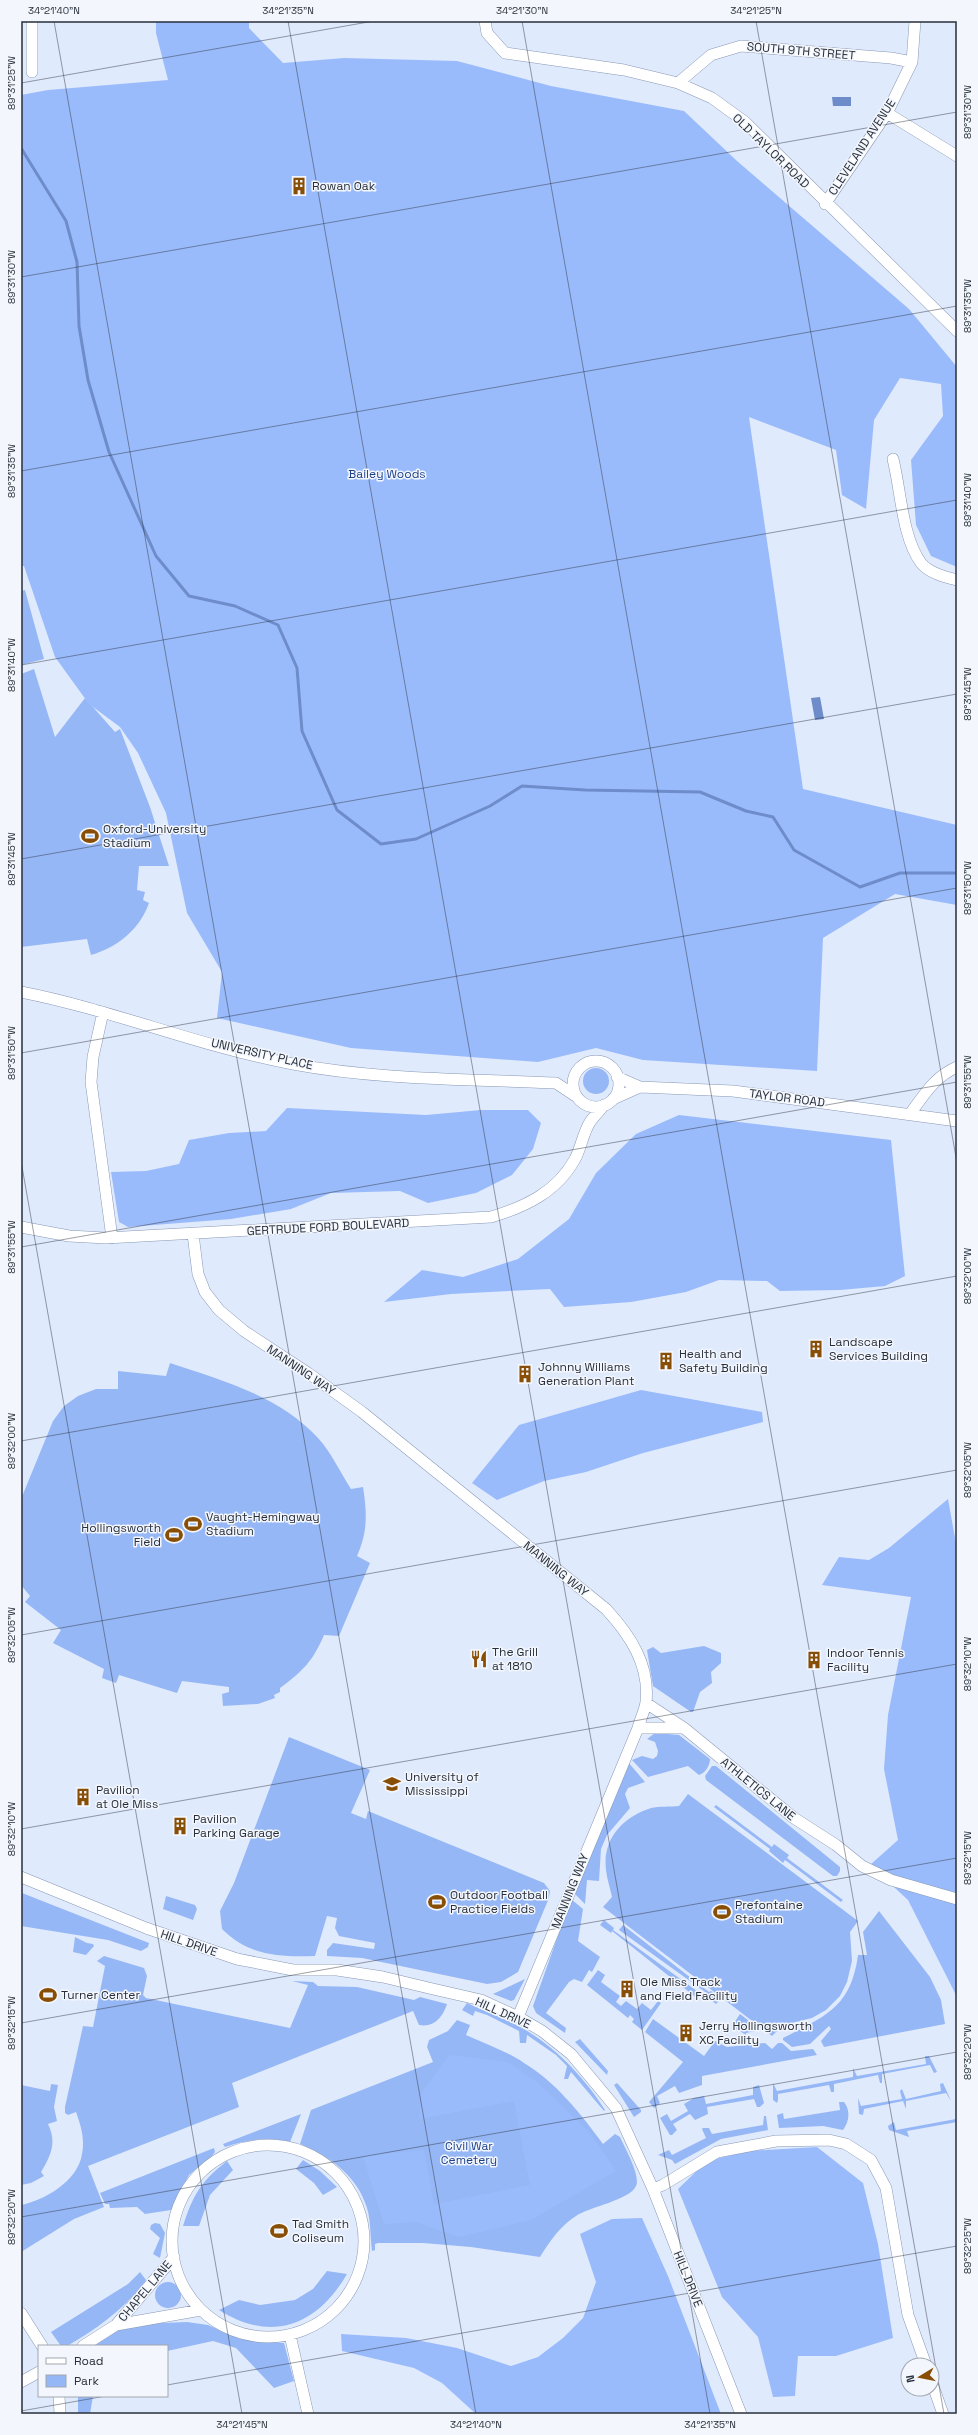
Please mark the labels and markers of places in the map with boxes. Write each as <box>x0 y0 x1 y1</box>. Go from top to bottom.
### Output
building icon: Rowan Oak <box>289 176 309 196</box>
place label: Rowan Oak <box>312 178 376 194</box>
place label: Oxford-University Stadium <box>103 821 206 851</box>
sports icon: Oxford-University Stadium <box>80 826 100 846</box>
place label: Landscape Services Building <box>829 1334 928 1364</box>
building icon: Landscape Services Building <box>806 1339 826 1359</box>
place label: Health and Safety Building <box>679 1346 768 1376</box>
building icon: Health and Safety Building <box>656 1351 676 1371</box>
place label: Johnny Williams Generation Plant <box>538 1359 634 1389</box>
building icon: Johnny Williams Generation Plant <box>515 1364 535 1384</box>
place label: Vaught-Hemingway Stadium <box>206 1509 320 1539</box>
sports icon: Vaught-Hemingway Stadium <box>183 1514 203 1534</box>
place label: Hollingsworth Field <box>81 1520 161 1550</box>
sports icon: Hollingsworth Field <box>164 1525 184 1545</box>
place label: The Grill at 1810 <box>492 1644 538 1674</box>
place label: Indoor Tennis Facility <box>827 1645 904 1675</box>
restaurant icon: The Grill at 1810 <box>469 1649 489 1669</box>
building icon: Indoor Tennis Facility <box>804 1650 824 1670</box>
place label: University of Mississippi <box>405 1769 479 1799</box>
school or university icon: University of Mississippi <box>382 1774 402 1794</box>
place label: Pavilion at Ole Miss <box>96 1782 158 1812</box>
building icon: Pavilion at Ole Miss <box>73 1787 93 1807</box>
place label: Pavilion Parking Garage <box>193 1811 280 1841</box>
building icon: Pavilion Parking Garage <box>170 1816 190 1836</box>
place label: Outdoor Football Practice Fields <box>450 1887 548 1917</box>
sports icon: Outdoor Football Practice Fields <box>427 1892 447 1912</box>
place label: Prefontaine Stadium <box>735 1897 803 1927</box>
sports icon: Prefontaine Stadium <box>712 1902 732 1922</box>
place label: Ole Miss Track and Field Facility <box>640 1974 737 2004</box>
building icon: Ole Miss Track and Field Facility <box>617 1979 637 1999</box>
sports icon: Turner Center <box>38 1985 58 2005</box>
place label: Turner Center <box>61 1987 140 2003</box>
place label: Jerry Hollingsworth XC Facility <box>699 2018 812 2048</box>
building icon: Jerry Hollingsworth XC Facility <box>676 2023 696 2043</box>
place label: Tad Smith Coliseum <box>292 2216 349 2246</box>
sports icon: Tad Smith Coliseum <box>269 2221 289 2241</box>

